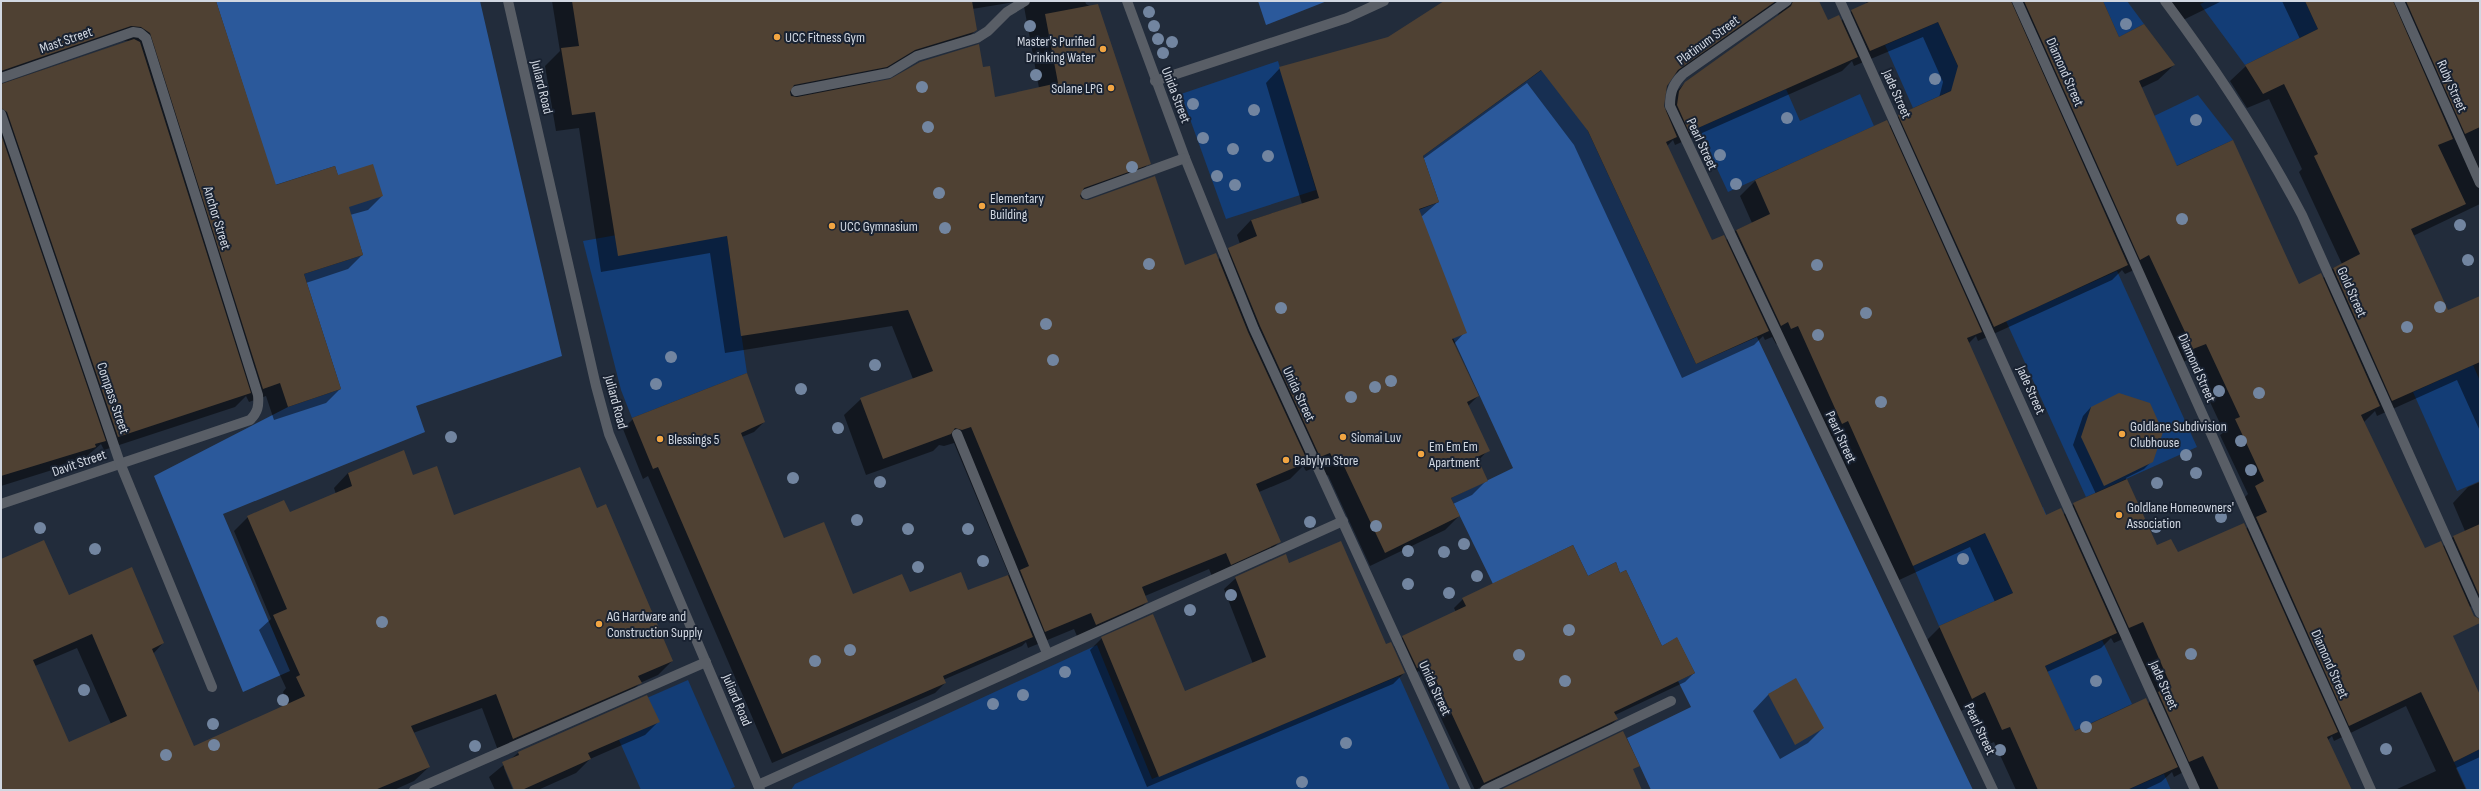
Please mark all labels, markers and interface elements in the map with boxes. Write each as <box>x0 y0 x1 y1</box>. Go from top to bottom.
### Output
street label: Platinum Street <box>1673 12 1743 68</box>
street label: Mast Street <box>37 23 95 57</box>
place label: UCC Fitness Gym <box>785 29 865 46</box>
marker: UCC Fitness Gym <box>772 32 782 42</box>
place label: Master's Purified Drinking Water <box>1017 33 1095 66</box>
street label: Diamond Street <box>2042 35 2088 109</box>
marker: Master's Purified Drinking Water <box>1098 44 1108 54</box>
street label: Juliard Road <box>527 57 557 116</box>
street label: Ruby Street <box>2433 57 2471 115</box>
street label: Unida Street <box>1158 65 1194 125</box>
street label: Jade Street <box>1878 66 1915 121</box>
place label: Solane LPG <box>1051 80 1103 97</box>
marker: Solane LPG <box>1106 83 1116 93</box>
street label: Pearl Street <box>1683 115 1721 173</box>
street label: Anchor Street <box>199 183 235 252</box>
place label: Elementary Building <box>990 190 1044 223</box>
marker: Elementary Building <box>977 201 987 211</box>
place label: UCC Gymnasium <box>840 218 918 235</box>
marker: UCC Gymnasium <box>827 221 837 231</box>
street label: Gold Street <box>2333 264 2371 320</box>
street label: Diamond Street <box>2174 331 2220 405</box>
street label: Compass Street <box>93 360 133 436</box>
street label: Jade Street <box>2012 362 2049 417</box>
street label: Unida Street <box>1279 364 1319 424</box>
street label: Juliard Road <box>600 372 631 431</box>
street label: Pearl Street <box>1822 408 1860 466</box>
place label: Goldlane Subdivision Clubhouse <box>2130 418 2227 451</box>
place label: Siomai Luv <box>1351 429 1402 446</box>
marker: Goldlane Subdivision Clubhouse <box>2117 429 2127 439</box>
place label: Blessings 5 <box>668 431 720 448</box>
marker: Siomai Luv <box>1338 432 1348 442</box>
marker: Blessings 5 <box>655 434 665 444</box>
place label: Em Em Em Apartment <box>1428 438 1480 471</box>
street label: Davit Street <box>50 446 108 480</box>
marker: Em Em Em Apartment <box>1416 449 1426 459</box>
place label: Babylyn Store <box>1294 452 1358 469</box>
marker: Babylyn Store <box>1281 455 1291 465</box>
place label: Goldlane Homeowners' Association <box>2126 499 2234 532</box>
marker: Goldlane Homeowners' Association <box>2114 510 2124 520</box>
place label: AG Hardware and Construction Supply <box>606 608 703 641</box>
marker: AG Hardware and Construction Supply <box>594 619 604 629</box>
street label: Diamond Street <box>2307 627 2353 701</box>
street label: Jade Street <box>2145 657 2182 712</box>
street label: Unida Street <box>1415 658 1455 718</box>
street label: Juliard Road <box>718 671 756 729</box>
street label: Pearl Street <box>1961 700 1999 758</box>

